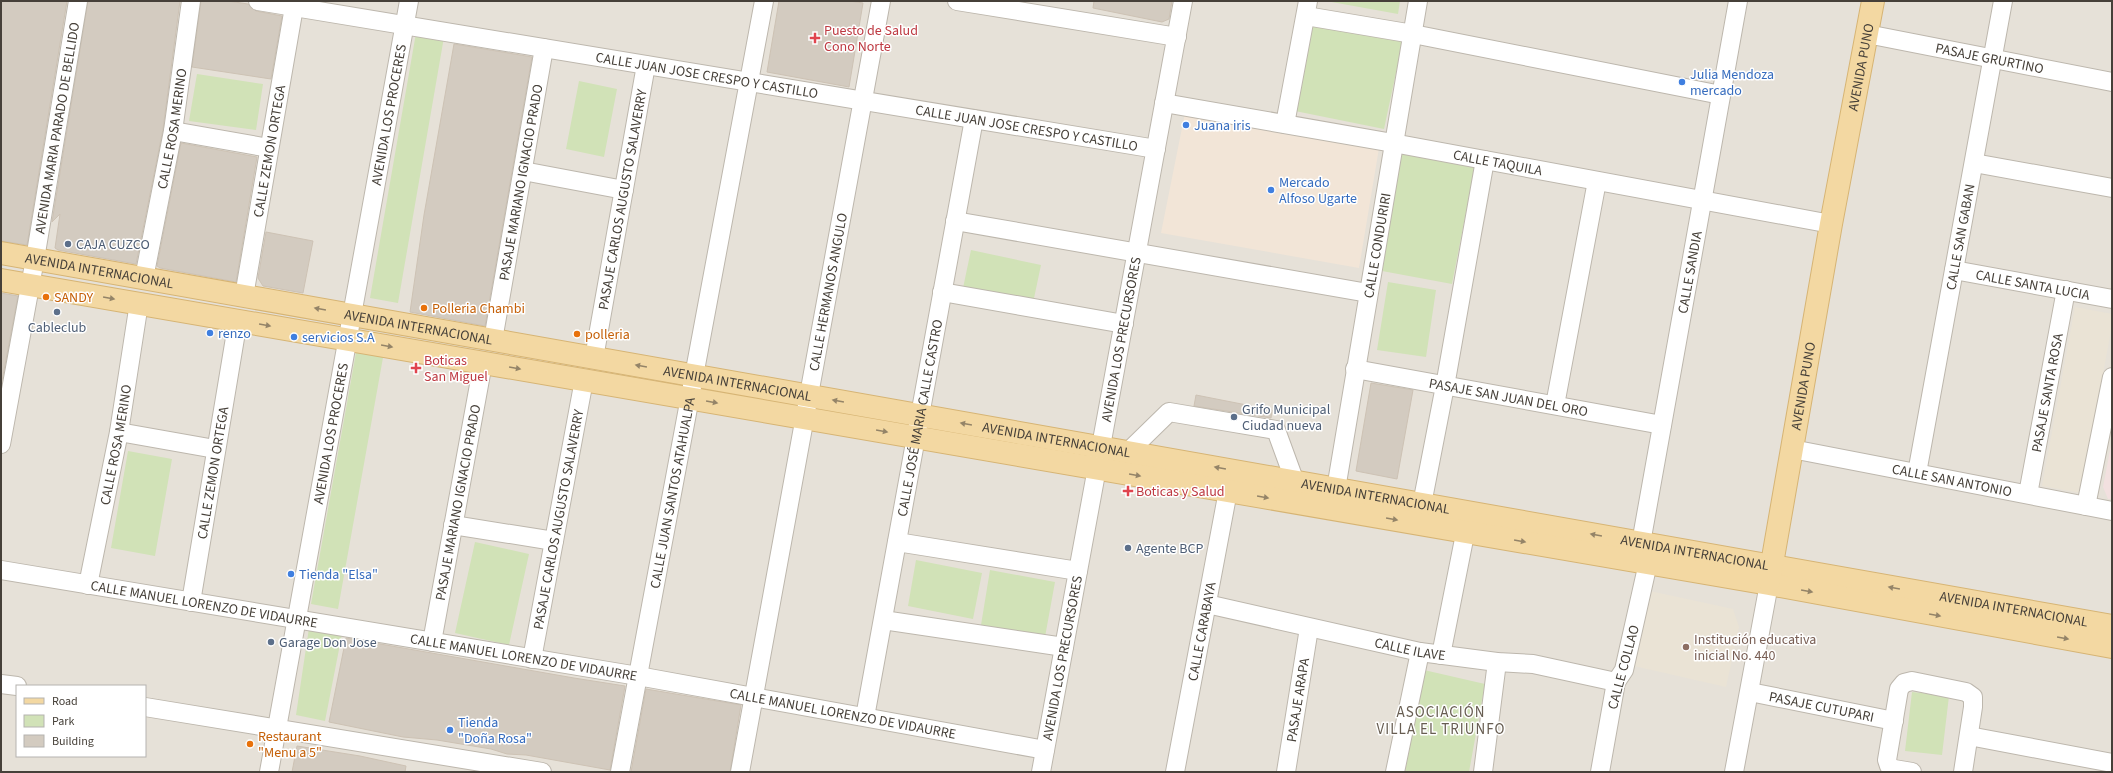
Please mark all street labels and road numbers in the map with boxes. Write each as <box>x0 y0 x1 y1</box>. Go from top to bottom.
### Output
street label: AVENIDA MARIA PARADO DE BELLIDO <box>30 21 85 235</box>
street label: AVENIDA PUNO <box>1843 22 1880 113</box>
street label: PASAJE GRURTINO <box>1934 39 2045 79</box>
street label: AVENIDA LOS PROCERES <box>367 43 412 187</box>
street label: CALLE JUAN JOSE CRESPO Y CASTILLO <box>594 48 819 104</box>
street label: CALLE ROSA MERINO <box>153 67 193 191</box>
street label: CALLE ZEMON ORTEGA <box>249 83 291 219</box>
street label: PASAJE MARIANO IGNACIO PRADO <box>495 83 548 282</box>
street label: PASAJE CARLOS AUGUSTO SALAVERRY <box>594 88 653 311</box>
street label: CALLE JUAN JOSE CRESPO Y CASTILLO <box>914 100 1139 157</box>
street label: CALLE TAQUILA <box>1451 145 1544 181</box>
street label: CALLE SAN GABAN <box>1942 182 1980 292</box>
street label: CALLE CONDURIRI <box>1359 191 1397 300</box>
street label: CALLE HERMANOS ANGULO <box>805 211 853 373</box>
street label: CALLE SANDIA <box>1673 229 1708 315</box>
street label: AVENIDA INTERNACIONAL <box>24 248 175 294</box>
street label: AVENIDA LOS PRECURSORES <box>1097 255 1147 424</box>
street label: CALLE SANTA LUCIA <box>1974 265 2092 306</box>
street label: AVENIDA INTERNACIONAL <box>343 305 494 351</box>
street label: CALLE JOSÉ MARIA CALLE CASTRO <box>893 318 948 518</box>
street label: PASAJE SANTA ROSA <box>2027 331 2069 454</box>
street label: AVENIDA PUNO <box>1786 341 1821 432</box>
street label: AVENIDA LOS PROCERES <box>309 361 354 506</box>
street label: AVENIDA INTERNACIONAL <box>662 361 813 407</box>
street label: PASAJE SAN JUAN DEL ORO <box>1427 374 1589 422</box>
street label: CALLE ROSA MERINO <box>95 383 137 507</box>
street label: CALLE JUAN SANTOS ATAHUALPA <box>645 395 701 590</box>
street label: PASAJE MARIANO IGNACIO PRADO <box>431 403 486 602</box>
street label: CALLE ZEMON ORTEGA <box>193 405 234 541</box>
street label: PASAJE CARLOS AUGUSTO SALAVERRY <box>529 408 589 631</box>
street label: AVENIDA INTERNACIONAL <box>981 418 1132 463</box>
street label: CALLE SAN ANTONIO <box>1890 460 2013 502</box>
street label: AVENIDA INTERNACIONAL <box>1300 474 1451 520</box>
street label: AVENIDA INTERNACIONAL <box>1619 530 1771 576</box>
street label: AVENIDA LOS PRECURSORES <box>1038 574 1088 742</box>
street label: CALLE MANUEL LORENZO DE VIDAURRE <box>89 576 319 634</box>
street label: CALLE CARABAYA <box>1183 580 1222 683</box>
street label: AVENIDA INTERNACIONAL <box>1938 587 2090 633</box>
street label: CALLE COLLAO <box>1603 623 1645 712</box>
street label: CALLE MANUEL LORENZO DE VIDAURRE <box>409 629 639 687</box>
street label: CALLE ILAVE <box>1372 633 1447 666</box>
street label: PASAJE ARAPA <box>1282 656 1315 744</box>
street label: CALLE MANUEL LORENZO DE VIDAURRE <box>728 684 958 745</box>
street label: PASAJE CUTUPARI <box>1767 687 1876 728</box>

